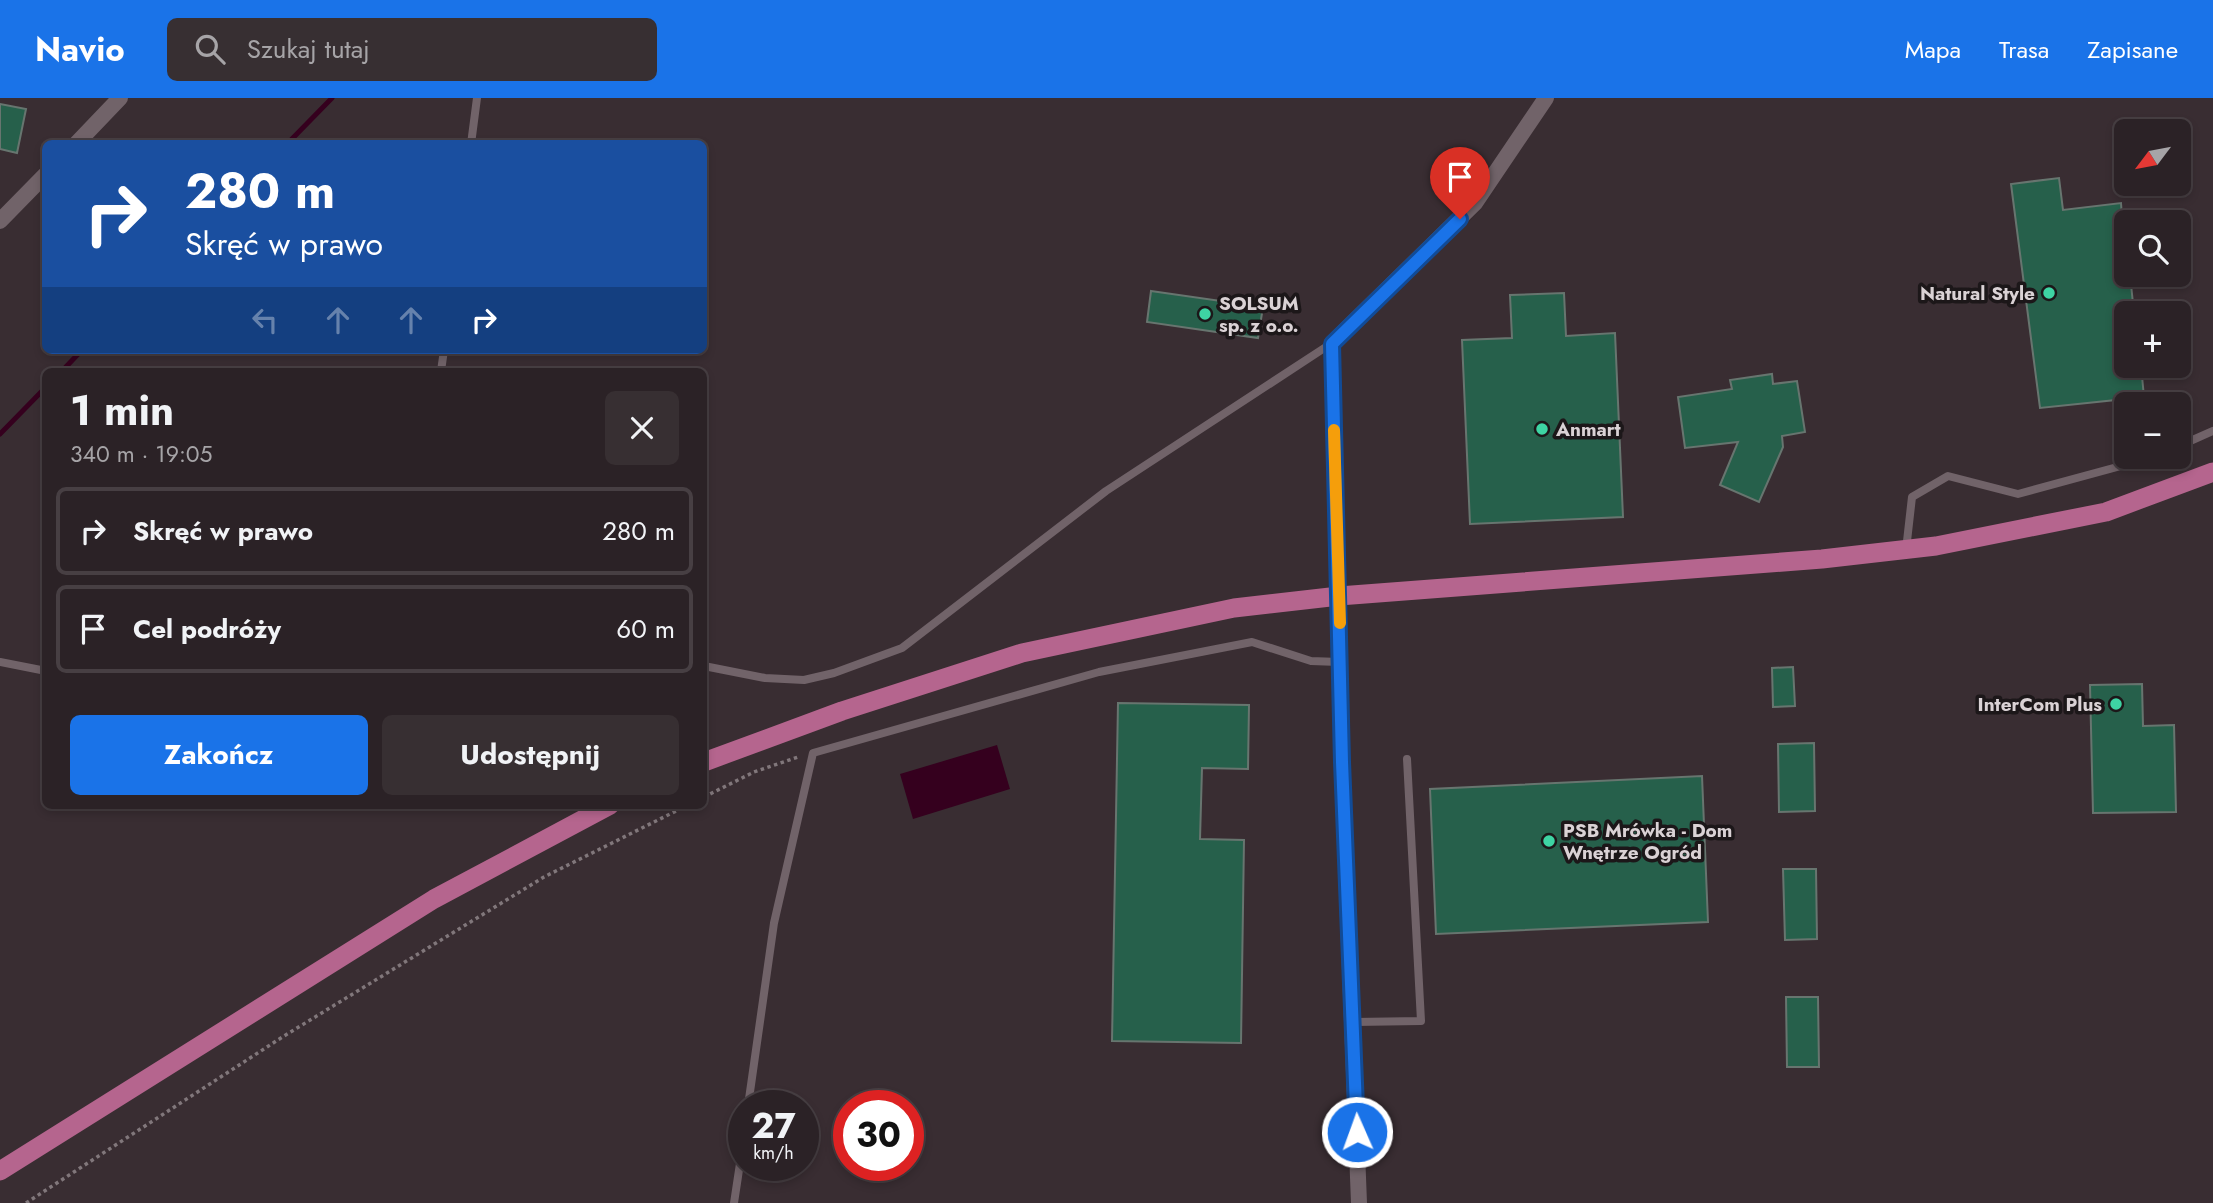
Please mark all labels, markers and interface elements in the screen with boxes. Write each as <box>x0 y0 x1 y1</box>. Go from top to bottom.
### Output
search box <box>167 18 657 81</box>
text: Navio <box>35 26 125 73</box>
icon: search <box>191 30 229 68</box>
text: Szukaj tutaj <box>247 30 370 68</box>
text: Mapa <box>1905 32 1961 67</box>
text: Trasa <box>1999 32 2049 67</box>
text: Zapisane <box>2087 32 2178 67</box>
north arrow <box>2114 119 2191 196</box>
map controls <box>2114 119 2191 469</box>
pin <box>1430 147 1490 219</box>
text: 280 m <box>185 156 335 226</box>
icon: arrive <box>1441 158 1479 196</box>
icon: right <box>70 168 161 259</box>
button: search <box>2114 210 2191 287</box>
text: Skręć w prawo <box>185 221 383 267</box>
place label: Natural Style <box>1920 280 2035 307</box>
marker: Natural Style <box>2041 285 2057 301</box>
place label: SOLSUM sp. z o.o. <box>1219 290 1299 339</box>
icon: left <box>246 301 284 339</box>
icon: ahead <box>319 301 357 339</box>
icon: ahead <box>392 301 430 339</box>
icon: right <box>465 301 503 339</box>
button: + <box>2114 301 2191 378</box>
marker: SOLSUM sp. z o.o. <box>1197 306 1213 322</box>
text: 1 min <box>70 380 174 441</box>
button: close <box>605 391 679 465</box>
button: − <box>2114 392 2191 469</box>
place label: Anmart <box>1555 416 1621 443</box>
marker: Anmart <box>1534 421 1550 437</box>
text: 340 m · 19:05 <box>70 437 213 471</box>
icon: right <box>74 512 112 550</box>
text: Skręć w prawo <box>133 512 313 550</box>
text: 280 m <box>602 512 675 550</box>
icon: arrive <box>74 610 112 648</box>
text: Cel podróży <box>133 610 281 648</box>
text: 60 m <box>616 610 675 648</box>
place label: InterCom Plus <box>1978 691 2102 718</box>
marker: InterCom Plus <box>2108 696 2124 712</box>
button: Zakończ <box>70 715 368 795</box>
button: Udostępnij <box>382 715 679 795</box>
place label: PSB Mrówka - Dom Wnętrze Ogród <box>1563 817 1732 866</box>
marker: PSB Mrówka - Dom Wnętrze Ogród <box>1541 833 1557 849</box>
speed limit sign: 30 <box>833 1090 924 1181</box>
position arrow <box>1320 1095 1394 1169</box>
text: 27 <box>751 1101 796 1151</box>
text: km/h <box>753 1140 794 1166</box>

